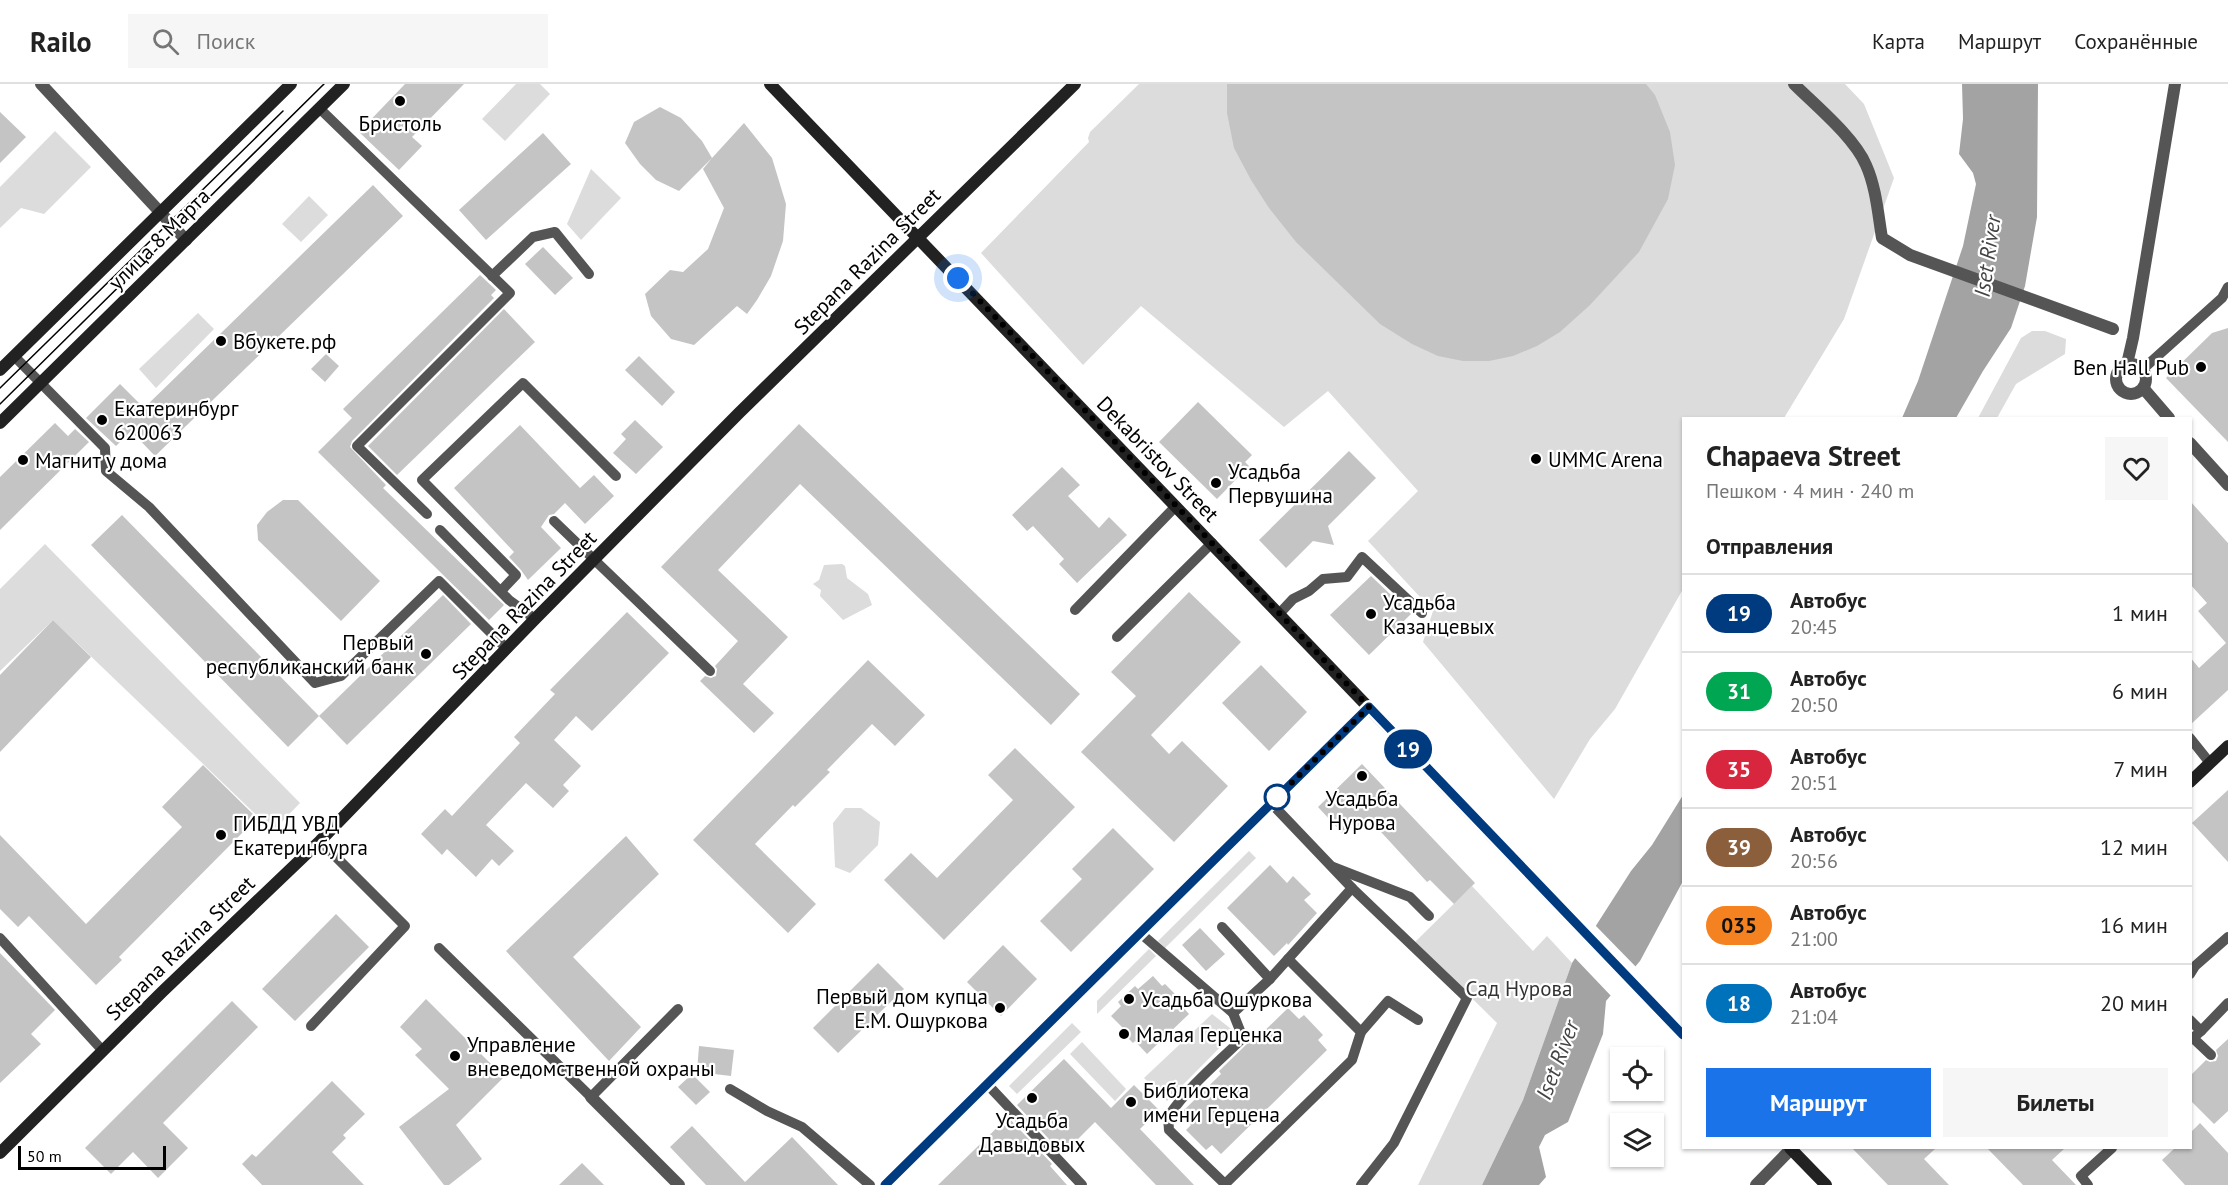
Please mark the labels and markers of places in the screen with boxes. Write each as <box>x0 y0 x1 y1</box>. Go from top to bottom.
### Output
marker: Бристоль <box>393 94 407 108</box>
place label: Бристоль <box>359 110 442 137</box>
place label: Вбукете.рф <box>233 328 336 355</box>
marker: Вбукете.рф <box>214 334 228 348</box>
place label: Ben Hall Pub <box>2073 354 2189 381</box>
marker: Ben Hall Pub <box>2194 360 2208 374</box>
place label: Екатеринбург 620063 <box>114 395 239 446</box>
marker: Екатеринбург 620063 <box>95 413 109 427</box>
place label: UMMC Arena <box>1548 446 1663 473</box>
place label: Магнит у дома <box>35 447 167 474</box>
marker: UMMC Arena <box>1529 452 1543 466</box>
marker: Магнит у дома <box>16 453 30 467</box>
place label: Усадьба Первушина <box>1228 458 1333 509</box>
marker: Усадьба Первушина <box>1209 476 1223 490</box>
place label: Усадьба Казанцевых <box>1383 589 1495 640</box>
marker: Усадьба Казанцевых <box>1364 607 1378 621</box>
place label: Первый республиканский банк <box>206 629 414 680</box>
marker: Первый республиканский банк <box>419 647 433 661</box>
marker: Усадьба Нурова <box>1355 769 1369 783</box>
unlabelled marker <box>1264 784 1290 810</box>
place label: Усадьба Нурова <box>1326 785 1398 836</box>
place label: ГИБДД УВД Екатеринбурга <box>233 810 368 861</box>
marker: ГИБДД УВД Екатеринбурга <box>214 828 228 842</box>
place label: Первый дом купца Е.М. Ошуркова <box>816 983 988 1034</box>
place label: Усадьба Ошуркова <box>1141 986 1312 1013</box>
marker: Усадьба Ошуркова <box>1122 992 1136 1006</box>
marker: Первый дом купца Е.М. Ошуркова <box>993 1001 1007 1015</box>
place label: Малая Герценка <box>1136 1021 1283 1048</box>
marker: Малая Герценка <box>1117 1027 1131 1041</box>
place label: Управление вневедомственной охраны <box>467 1031 715 1082</box>
marker: Управление вневедомственной охраны <box>448 1049 462 1063</box>
place label: Библиотека имени Герцена <box>1143 1077 1280 1128</box>
marker: Усадьба Давыдовых <box>1025 1091 1039 1105</box>
marker: Библиотека имени Герцена <box>1124 1095 1138 1109</box>
place label: Усадьба Давыдовых <box>979 1107 1085 1158</box>

